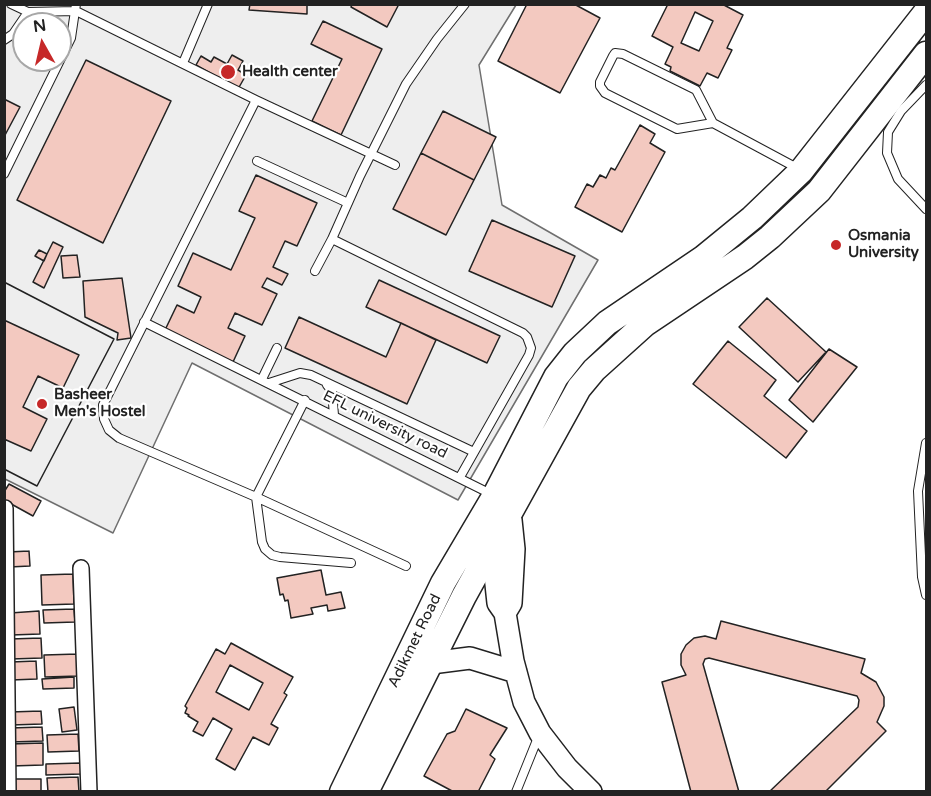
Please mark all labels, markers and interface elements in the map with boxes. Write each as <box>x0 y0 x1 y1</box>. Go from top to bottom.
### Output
north arrow <box>12 12 72 72</box>
text: N <box>32 15 48 37</box>
marker: Health center <box>219 63 237 81</box>
place label: Health center <box>242 63 338 81</box>
place label: Osmania University <box>848 227 919 262</box>
marker: Osmania University <box>829 238 843 252</box>
place label: Basheer Men's Hostel <box>54 386 146 421</box>
street label: EFL university road <box>320 387 450 463</box>
marker: Basheer Men's Hostel <box>35 397 49 411</box>
street label: Adikmet Road <box>385 591 445 691</box>

